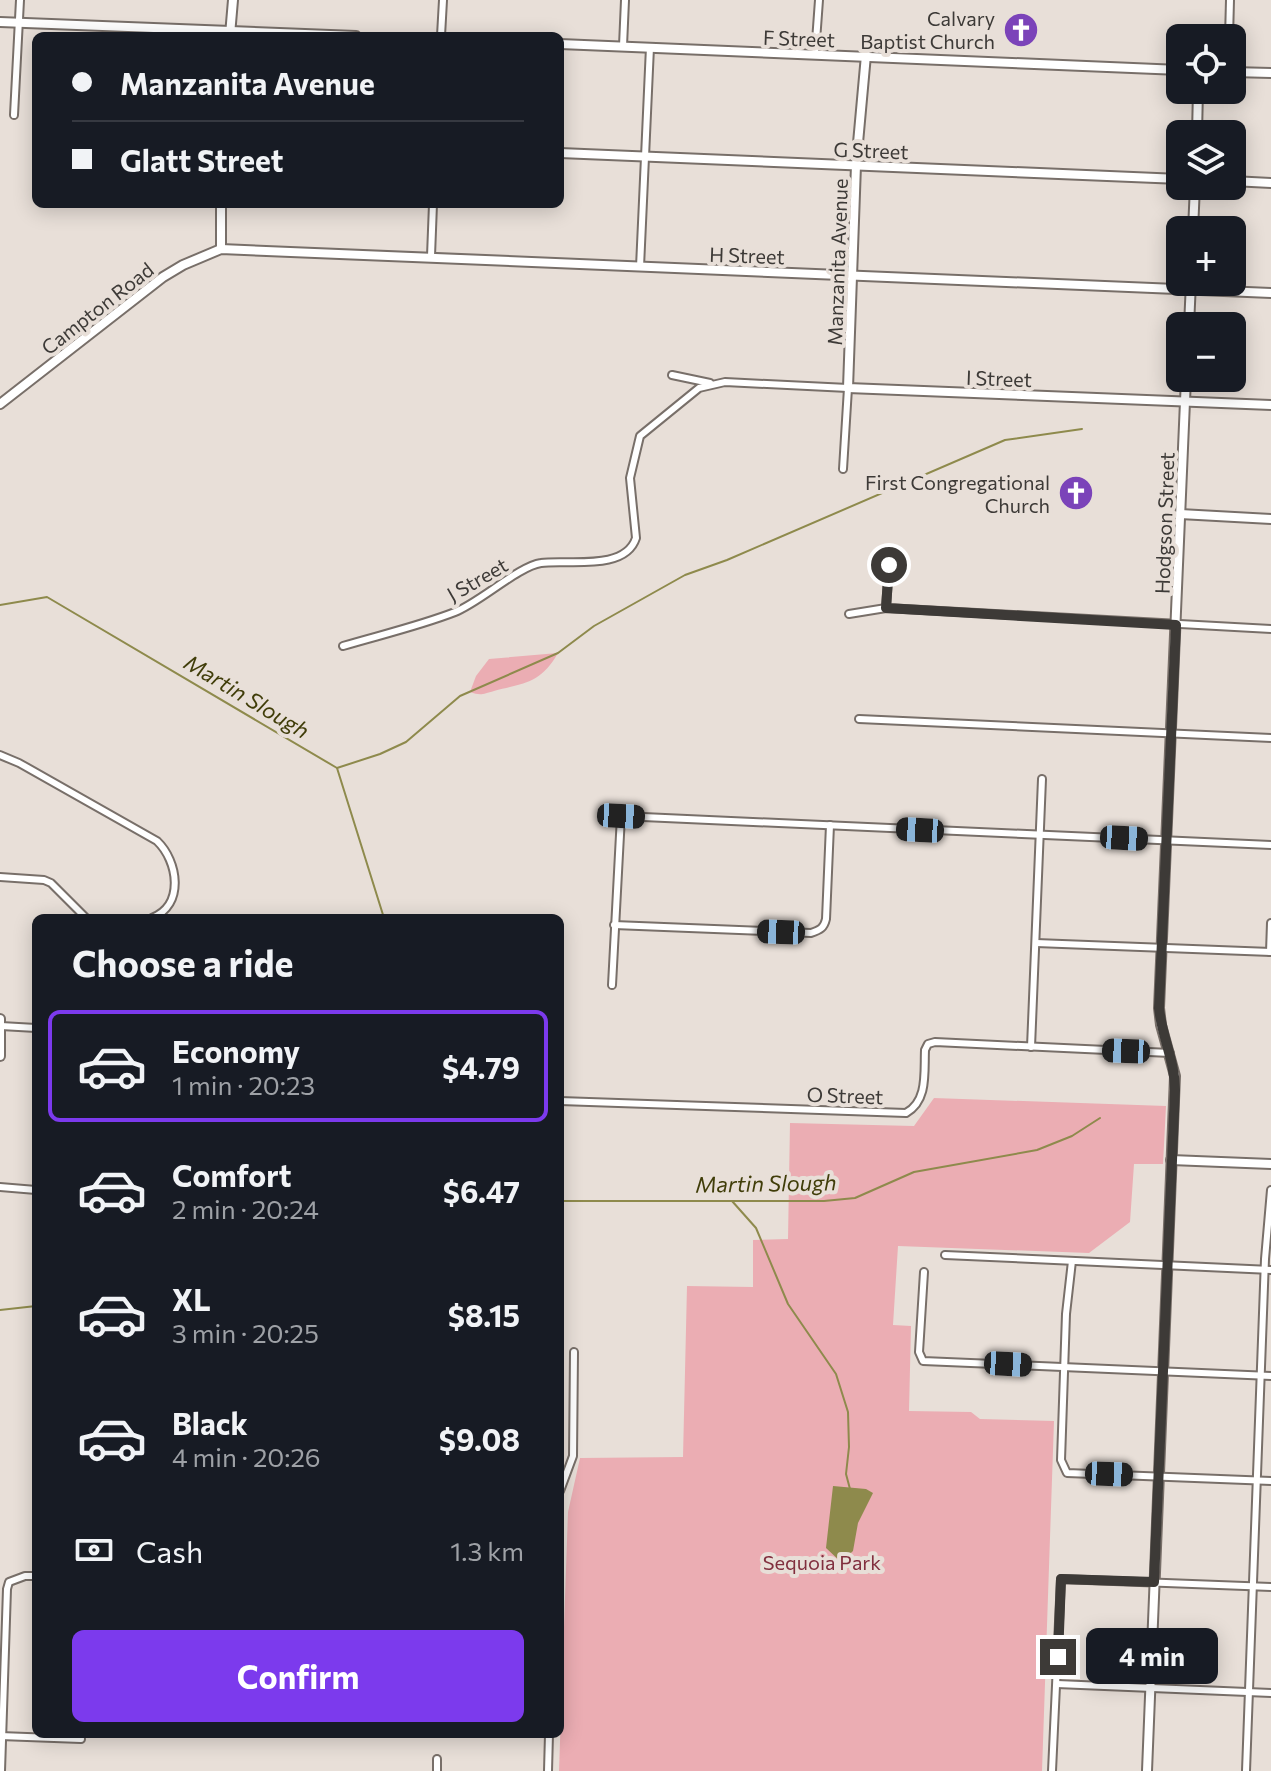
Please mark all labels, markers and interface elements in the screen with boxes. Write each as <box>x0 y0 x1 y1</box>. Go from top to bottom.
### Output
place label: Calvary Baptist Church <box>860 6 995 53</box>
church icon: Calvary Baptist Church <box>1002 11 1040 49</box>
map controls <box>1166 24 1246 392</box>
button: locate <box>1166 24 1246 104</box>
street label: F Street <box>763 25 835 51</box>
text: Manzanita Avenue <box>120 64 375 101</box>
button: layers <box>1166 120 1246 200</box>
street label: G Street <box>833 137 909 163</box>
text: Glatt Street <box>120 141 283 178</box>
street label: Manzanita Avenue <box>822 178 852 346</box>
button: + <box>1166 216 1246 296</box>
street label: H Street <box>709 242 785 268</box>
street label: Campton Road <box>36 257 158 359</box>
button: − <box>1166 312 1246 392</box>
street label: I Street <box>966 365 1032 391</box>
street label: Hodgson Street <box>1150 452 1178 594</box>
place label: First Congregational Church <box>865 470 1050 517</box>
church icon: First Congregational Church <box>1057 474 1095 512</box>
route start <box>871 547 907 583</box>
street label: J Street <box>442 552 512 606</box>
water label: Martin Slough <box>180 648 314 744</box>
car <box>596 803 646 829</box>
car <box>895 817 945 843</box>
car <box>1099 825 1149 851</box>
car <box>757 919 805 945</box>
text: Choose a ride <box>72 940 293 984</box>
icon: car <box>76 1030 148 1102</box>
text: Economy <box>172 1032 300 1069</box>
car <box>1102 1038 1150 1064</box>
text: $4.79 <box>442 1048 520 1085</box>
text: 1 min · 20:23 <box>172 1069 315 1100</box>
street label: O Street <box>806 1082 884 1108</box>
icon: car <box>76 1154 148 1226</box>
text: Comfort <box>172 1156 291 1193</box>
water label: Martin Slough <box>695 1168 837 1198</box>
text: $6.47 <box>443 1172 520 1209</box>
text: 2 min · 20:24 <box>172 1193 319 1224</box>
icon: car <box>76 1278 148 1350</box>
text: XL <box>172 1280 211 1317</box>
text: $8.15 <box>448 1296 520 1333</box>
text: 3 min · 20:25 <box>172 1317 319 1348</box>
car <box>983 1351 1033 1377</box>
icon: car <box>76 1402 148 1474</box>
text: Black <box>172 1404 248 1441</box>
text: $9.08 <box>439 1420 520 1457</box>
text: 4 min · 20:26 <box>172 1441 321 1472</box>
car <box>1085 1461 1133 1487</box>
icon: cash <box>72 1528 116 1572</box>
text: Cash <box>136 1532 203 1569</box>
text: 1.3 km <box>450 1535 524 1566</box>
park label: Sequoia Park <box>763 1550 881 1574</box>
callout: 4 min <box>1086 1629 1218 1685</box>
button: Confirm <box>72 1630 524 1722</box>
route end <box>1040 1639 1076 1675</box>
text: 4 min <box>1119 1640 1185 1671</box>

